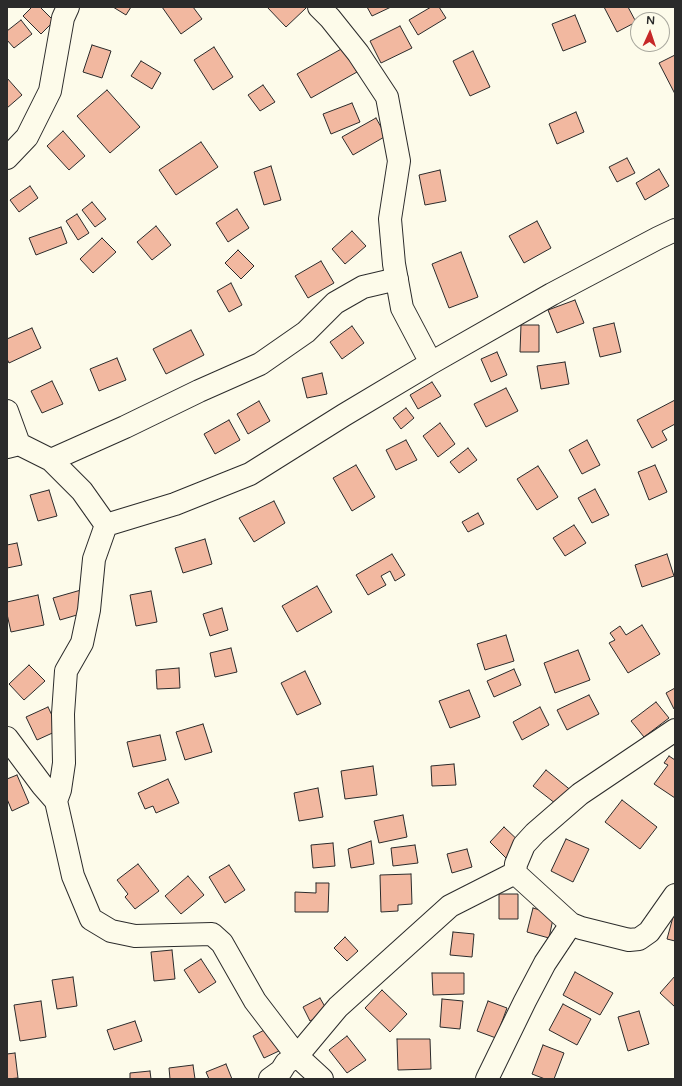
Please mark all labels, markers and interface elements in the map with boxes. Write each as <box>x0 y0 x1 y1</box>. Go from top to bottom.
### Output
north arrow <box>630 12 670 52</box>
text: N <box>646 14 655 27</box>

